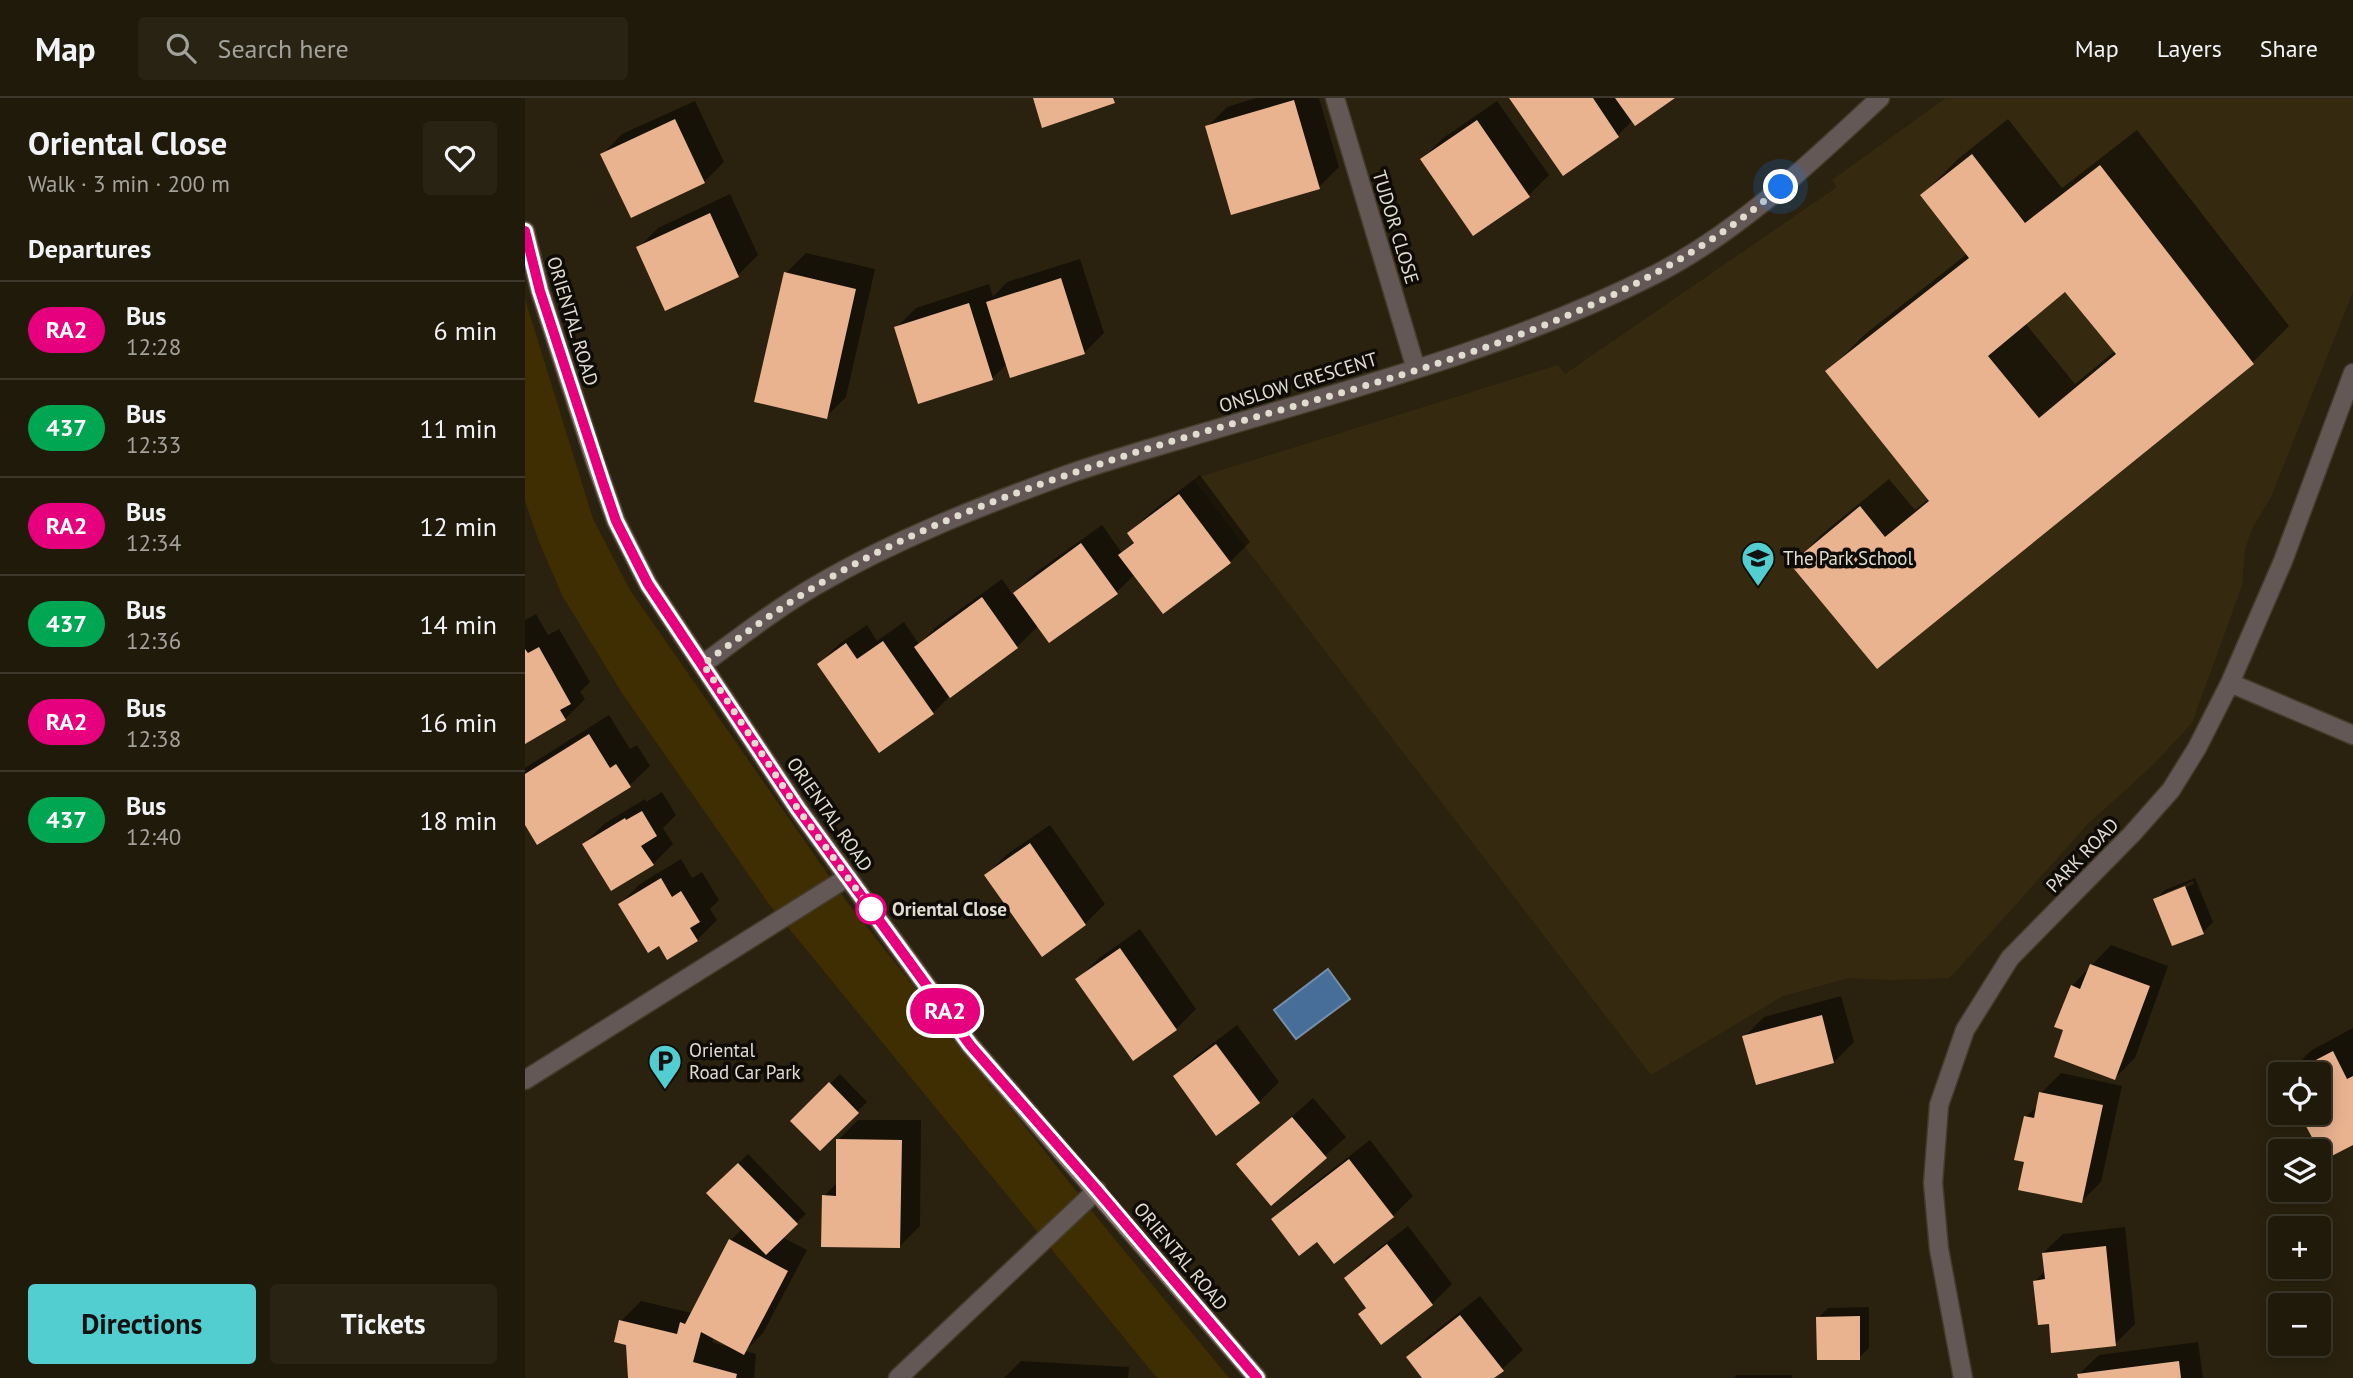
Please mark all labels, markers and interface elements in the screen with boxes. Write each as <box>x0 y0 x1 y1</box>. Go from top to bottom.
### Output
search box <box>138 17 628 80</box>
text: Map <box>35 27 96 70</box>
icon: search <box>162 29 200 67</box>
text: Search here <box>218 32 349 65</box>
text: Map <box>2075 33 2119 64</box>
text: Layers <box>2157 33 2222 64</box>
text: Share <box>2260 33 2318 64</box>
text: Oriental Close <box>28 121 227 164</box>
button: heart <box>423 121 497 195</box>
street label: TUDOR CLOSE <box>1367 167 1425 287</box>
text: Walk · 3 min · 200 m <box>28 169 230 198</box>
your location <box>1763 169 1798 204</box>
text: Departures <box>28 232 151 265</box>
street label: ORIENTAL ROAD <box>542 254 604 388</box>
text: Bus <box>126 299 166 332</box>
text: RA2 <box>46 314 87 345</box>
text: 6 min <box>434 314 497 347</box>
text: 12:28 <box>126 332 181 361</box>
street label: ONSLOW CRESCENT <box>1216 346 1380 417</box>
text: Bus <box>126 397 166 430</box>
text: 437 <box>46 412 87 443</box>
text: 11 min <box>419 412 497 445</box>
text: 12:33 <box>126 430 181 459</box>
text: Bus <box>126 495 166 528</box>
text: RA2 <box>46 510 87 541</box>
text: 12 min <box>419 510 497 543</box>
text: 12:34 <box>126 528 181 557</box>
school or university icon: The Park School <box>1739 539 1777 588</box>
place label: The Park School <box>1783 546 1914 570</box>
text: Bus <box>126 593 166 626</box>
text: 437 <box>46 608 87 639</box>
text: 14 min <box>419 608 497 641</box>
text: 12:36 <box>126 626 181 655</box>
text: Bus <box>126 691 166 724</box>
text: RA2 <box>46 706 87 737</box>
text: 16 min <box>419 706 497 739</box>
text: 12:38 <box>126 724 181 753</box>
street label: ORIENTAL ROAD <box>782 752 878 876</box>
text: Bus <box>126 789 166 822</box>
text: 437 <box>46 804 87 835</box>
text: 18 min <box>419 804 497 837</box>
street label: PARK ROAD <box>2041 813 2123 897</box>
text: 12:40 <box>126 822 181 851</box>
marker: Oriental Close <box>856 894 886 924</box>
place label: Oriental Close <box>892 897 1007 921</box>
line badge: RA2 <box>905 988 985 1034</box>
text: RA2 <box>924 995 966 1026</box>
place label: Oriental Road Car Park <box>689 1038 801 1084</box>
parking icon: Oriental Road Car Park <box>646 1042 684 1091</box>
map controls <box>2268 1062 2331 1356</box>
button: locate <box>2268 1062 2331 1125</box>
button: layers <box>2268 1139 2331 1202</box>
street label: ORIENTAL ROAD <box>1129 1197 1233 1315</box>
button: + <box>2268 1216 2331 1279</box>
button: Directions <box>28 1284 256 1364</box>
button: Tickets <box>270 1284 497 1364</box>
button: − <box>2268 1293 2331 1356</box>

